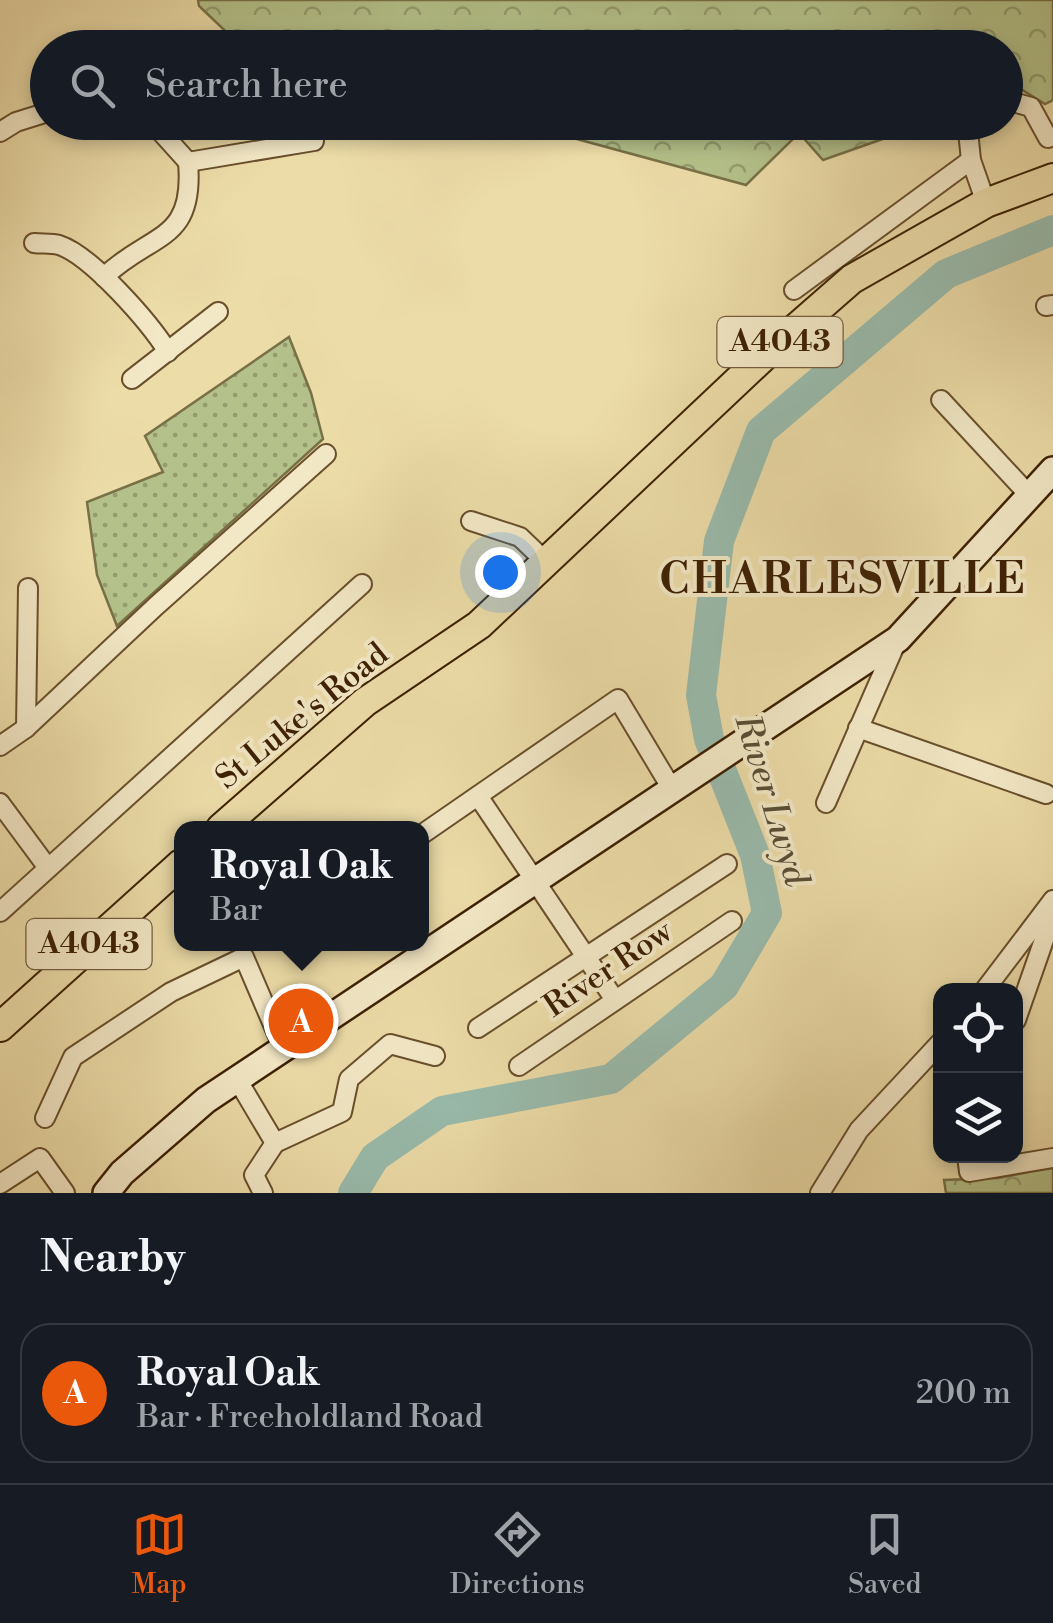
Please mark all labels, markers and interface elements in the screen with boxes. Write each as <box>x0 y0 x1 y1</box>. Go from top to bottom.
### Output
search box <box>30 30 1023 140</box>
icon: search <box>65 58 120 113</box>
text: Search here <box>145 62 348 109</box>
road number: A4043 <box>718 317 842 367</box>
your location <box>475 547 526 598</box>
district label: CHARLESVILLE <box>659 554 1027 607</box>
street label: St Luke's Road <box>208 634 396 798</box>
water label: River Lwyd <box>724 709 818 892</box>
popup <box>174 821 429 951</box>
text: Royal Oak <box>210 843 393 890</box>
text: Bar <box>210 890 263 930</box>
street label: River Row <box>536 911 681 1026</box>
road number: A4043 <box>27 919 152 969</box>
map controls <box>933 983 1023 1163</box>
button: locate <box>933 983 1023 1073</box>
pin: A <box>268 984 334 1058</box>
button: layers <box>933 1073 1023 1163</box>
text: Nearby <box>40 1232 185 1285</box>
text: Royal Oak <box>137 1350 320 1397</box>
text: A <box>63 1373 86 1413</box>
text: 200 m <box>916 1373 1011 1413</box>
text: Bar · Freeholdland Road <box>137 1397 483 1437</box>
tab: Map <box>132 1507 187 1602</box>
tab: Directions <box>450 1507 585 1602</box>
tab: Saved <box>848 1507 921 1602</box>

